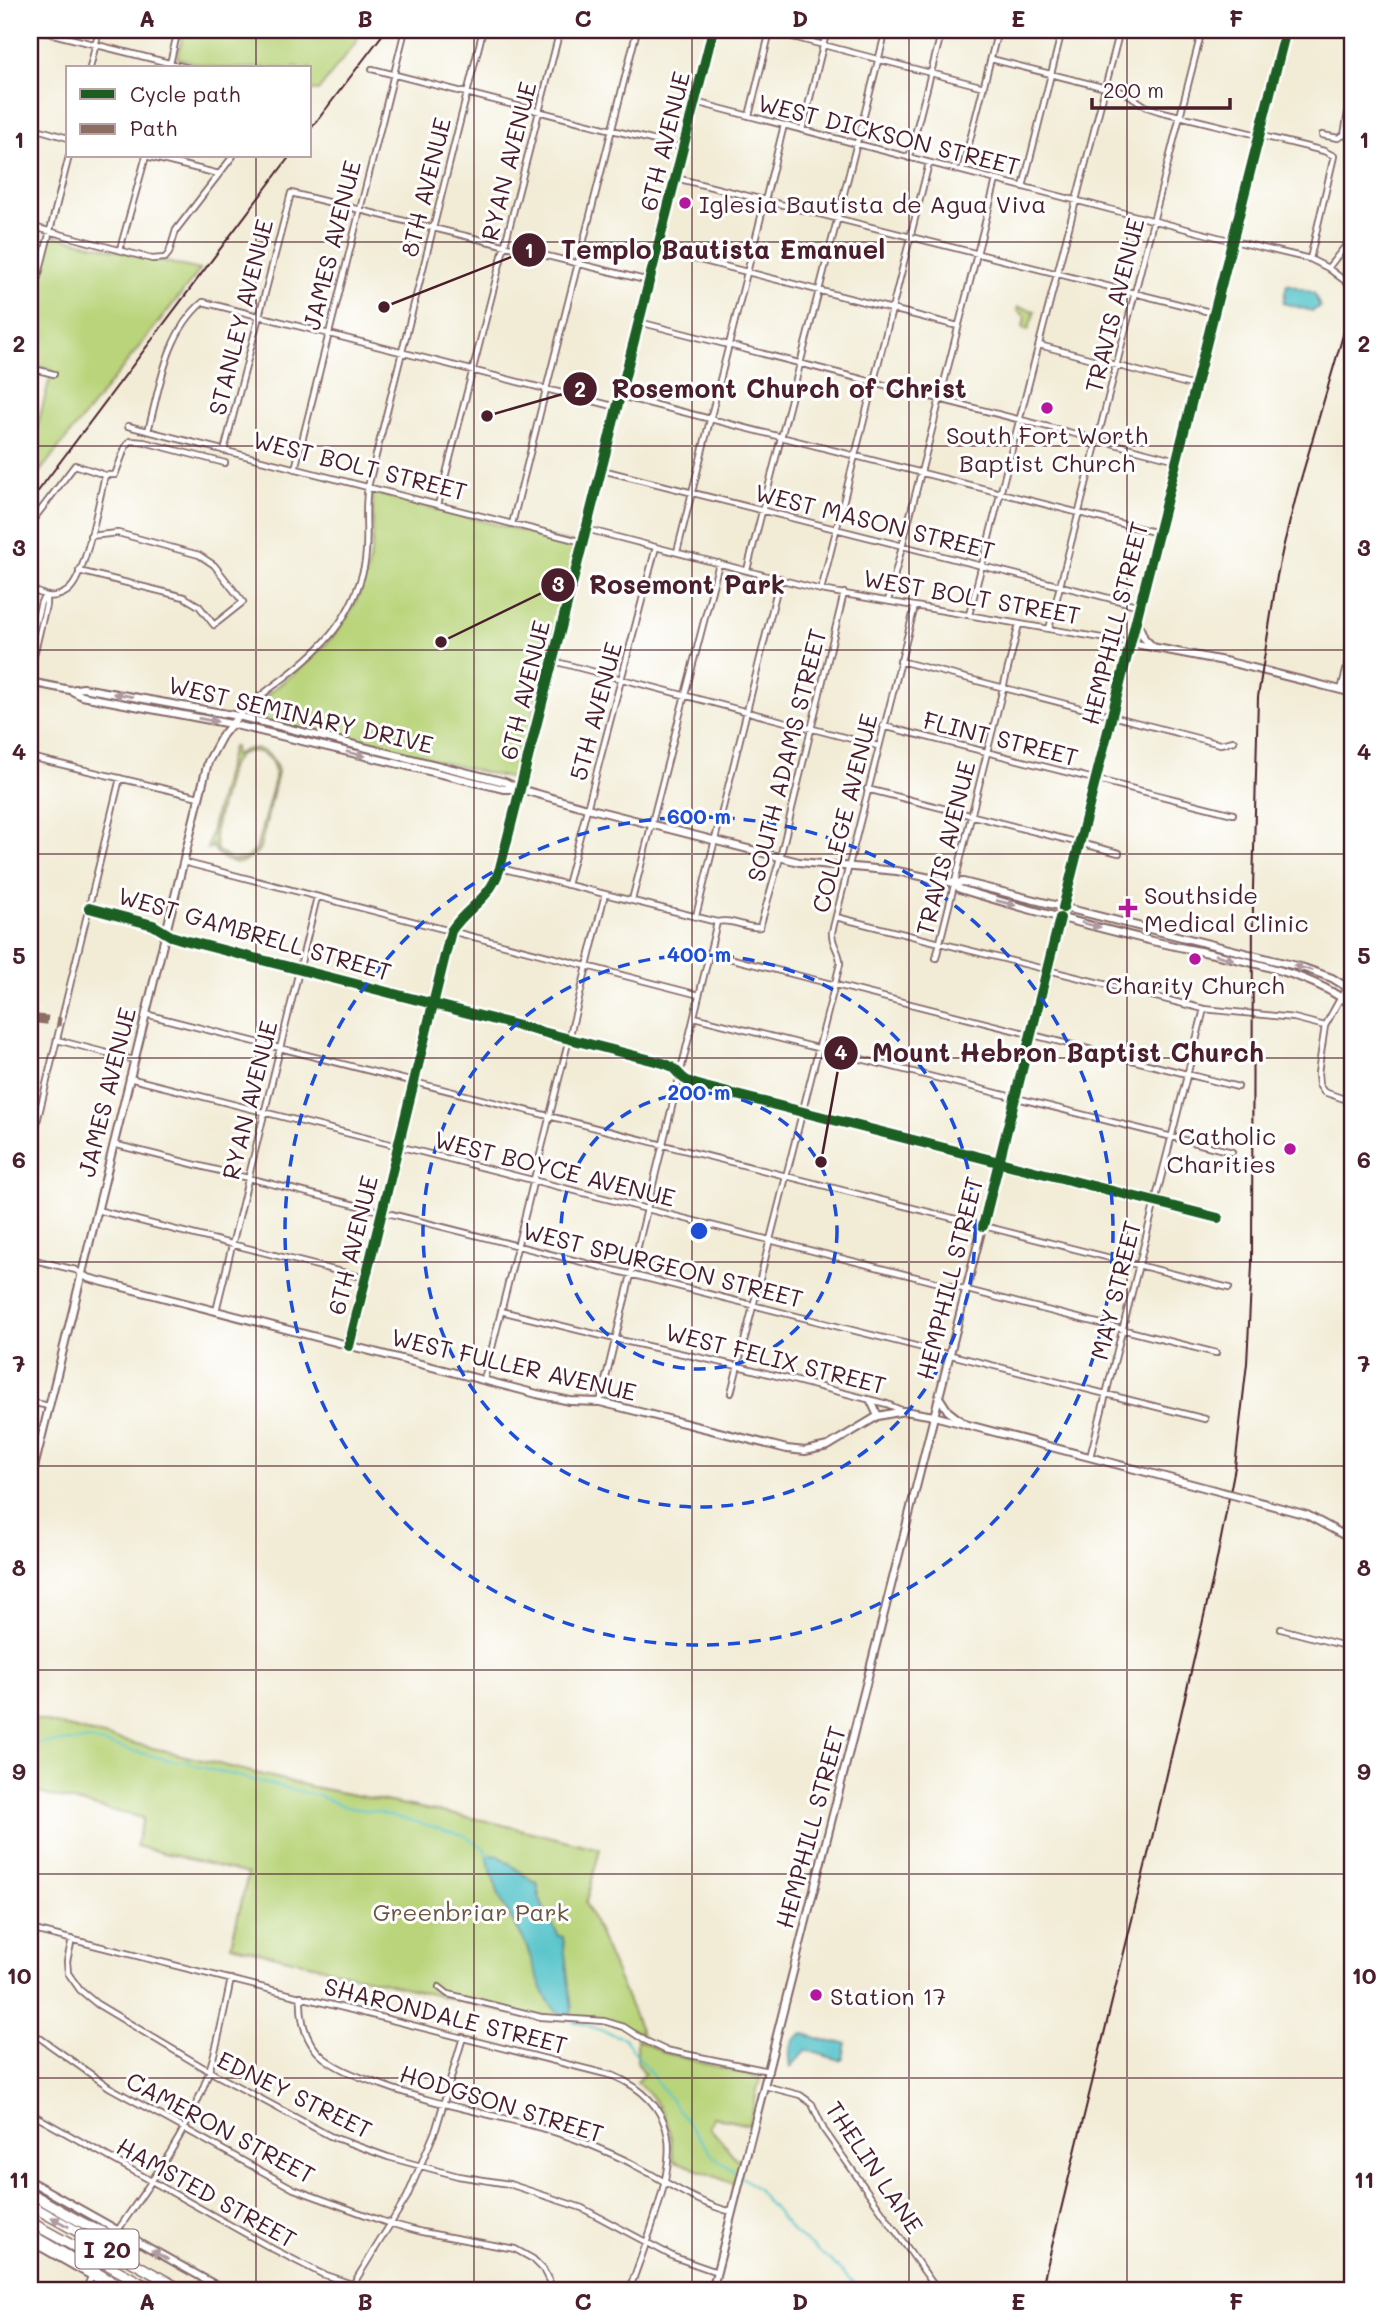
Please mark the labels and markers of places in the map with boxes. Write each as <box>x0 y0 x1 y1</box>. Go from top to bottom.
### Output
place label: Iglesia Bautista de Agua Viva <box>699 188 1046 219</box>
marker: Iglesia Bautista de Agua Viva <box>677 195 693 211</box>
callout: Templo Bautista Emanuel <box>512 227 899 274</box>
callout: Rosemont Church of Christ <box>562 366 980 413</box>
marker: South Fort Worth Baptist Church <box>1039 400 1055 416</box>
place label: South Fort Worth Baptist Church <box>946 419 1148 478</box>
callout: Rosemont Park <box>541 561 799 608</box>
place label: Southside Medical Clinic <box>1144 879 1309 938</box>
marker: Southside Medical Clinic <box>1118 898 1138 918</box>
marker: Charity Church <box>1187 951 1203 967</box>
place label: Charity Church <box>1105 969 1285 1000</box>
callout: Mount Hebron Baptist Church <box>824 1029 1278 1076</box>
place label: Catholic Charities <box>1167 1120 1276 1179</box>
marker: Catholic Charities <box>1282 1141 1298 1157</box>
centre of rings <box>687 1219 711 1243</box>
place label: Station 17 <box>830 1980 946 2011</box>
marker: Station 17 <box>808 1987 824 2003</box>

